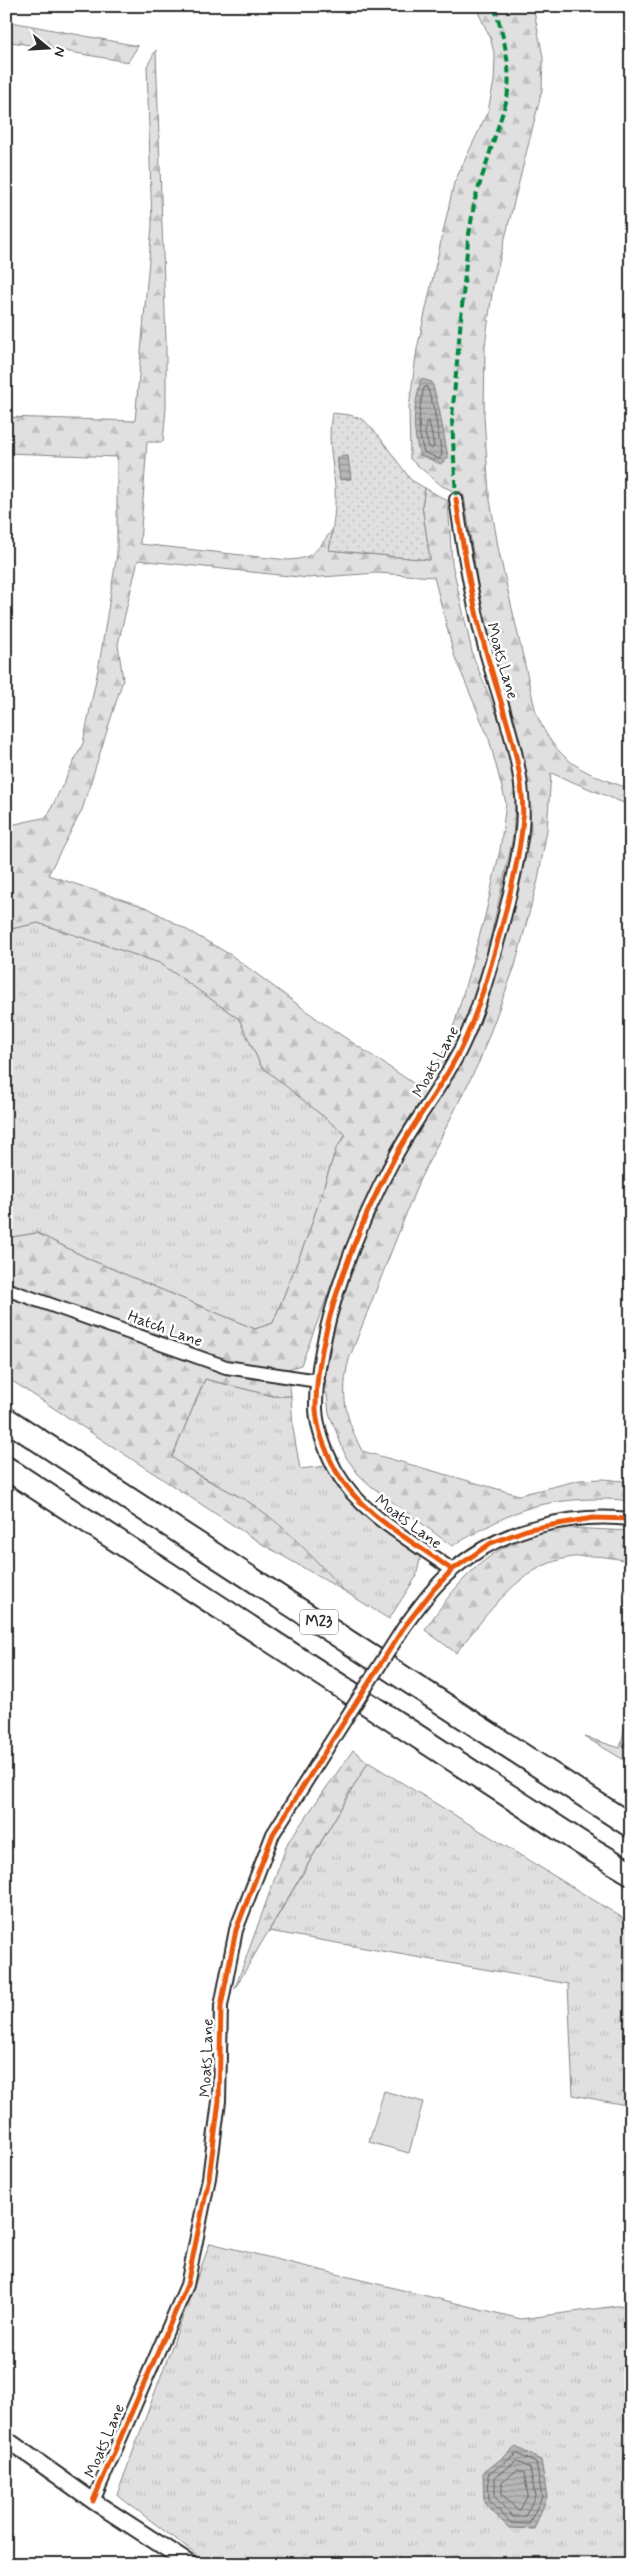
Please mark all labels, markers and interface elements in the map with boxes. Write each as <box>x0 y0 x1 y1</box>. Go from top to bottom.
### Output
north arrow <box>22 22 72 72</box>
text: N <box>49 44 69 59</box>
street label: Moats Lane <box>481 620 523 702</box>
street label: Moats Lane <box>408 1023 464 1101</box>
street label: Hatch Lane <box>125 1306 205 1352</box>
street label: Moats Lane <box>370 1490 446 1554</box>
road number: M23 <box>300 1610 338 1634</box>
street label: Moats Lane <box>195 2018 219 2098</box>
street label: Moats Lane <box>80 2401 130 2481</box>

